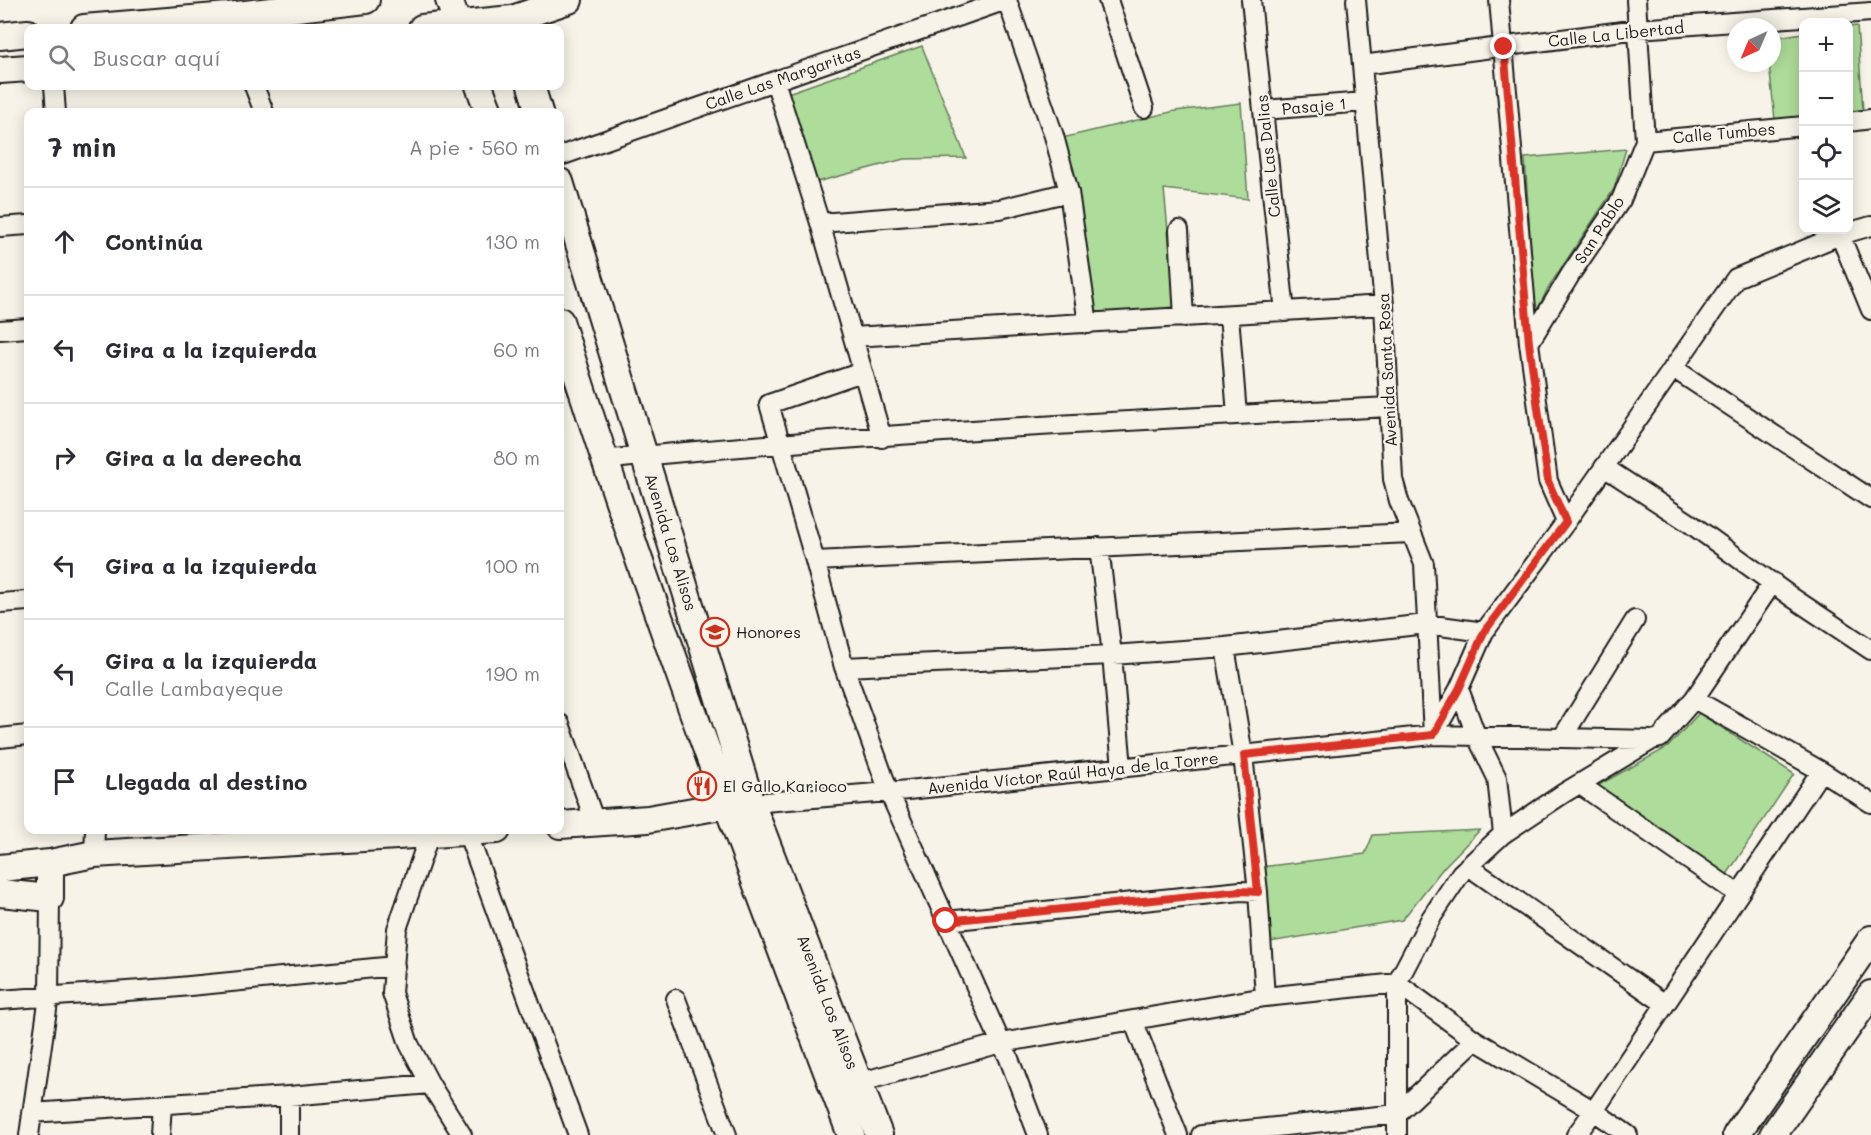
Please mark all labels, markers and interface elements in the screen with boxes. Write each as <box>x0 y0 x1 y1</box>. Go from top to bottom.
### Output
street label: Calle La Libertad <box>1547 16 1685 51</box>
north arrow <box>1727 18 1781 72</box>
map controls <box>1799 18 1853 234</box>
button: + <box>1799 18 1853 72</box>
search box <box>24 24 564 90</box>
route end <box>1490 33 1516 59</box>
icon: search <box>45 41 78 74</box>
street label: Calle Las Margaritas <box>702 41 864 114</box>
text: Buscar aquí <box>93 43 221 72</box>
button: − <box>1799 72 1853 126</box>
street label: Pasaje 1 <box>1281 92 1347 119</box>
street label: Calle Las Dalias <box>1251 94 1284 218</box>
street label: Calle Tumbes <box>1672 118 1776 147</box>
button: locate <box>1799 126 1853 180</box>
text: 7 min <box>48 130 116 164</box>
text: A pie · 560 m <box>409 134 540 160</box>
button: layers <box>1799 180 1853 234</box>
street label: San Pablo <box>1569 192 1628 267</box>
icon: ahead <box>48 225 81 258</box>
text: Continúa <box>105 227 203 256</box>
text: 130 m <box>485 228 540 254</box>
street label: Avenida Santa Rosa <box>1372 292 1401 448</box>
icon: left <box>48 333 81 366</box>
text: Gira a la izquierda <box>105 335 317 364</box>
text: 60 m <box>493 336 540 362</box>
icon: right <box>48 441 81 474</box>
text: Gira a la derecha <box>105 443 302 472</box>
text: 80 m <box>493 444 540 470</box>
street label: Avenida Los Alisos <box>641 471 702 613</box>
icon: left <box>48 549 81 582</box>
text: Gira a la izquierda <box>105 551 317 580</box>
text: 100 m <box>484 552 540 578</box>
school or university icon: Honores <box>699 616 731 648</box>
place label: Honores <box>736 621 801 642</box>
text: Gira a la izquierda <box>105 646 317 675</box>
icon: left <box>48 657 81 690</box>
text: 190 m <box>485 660 540 686</box>
text: Calle Lambayeque <box>105 675 284 701</box>
street label: Avenida Víctor Raúl Haya de la Torre <box>926 747 1220 798</box>
icon: arrive <box>48 765 81 798</box>
text: Llegada al destino <box>105 767 307 796</box>
restaurant icon: El Gallo Karioco <box>686 770 718 802</box>
place label: El Gallo Karioco <box>723 775 847 796</box>
route start <box>932 907 958 933</box>
street label: Avenida Los Alisos <box>793 931 864 1072</box>

